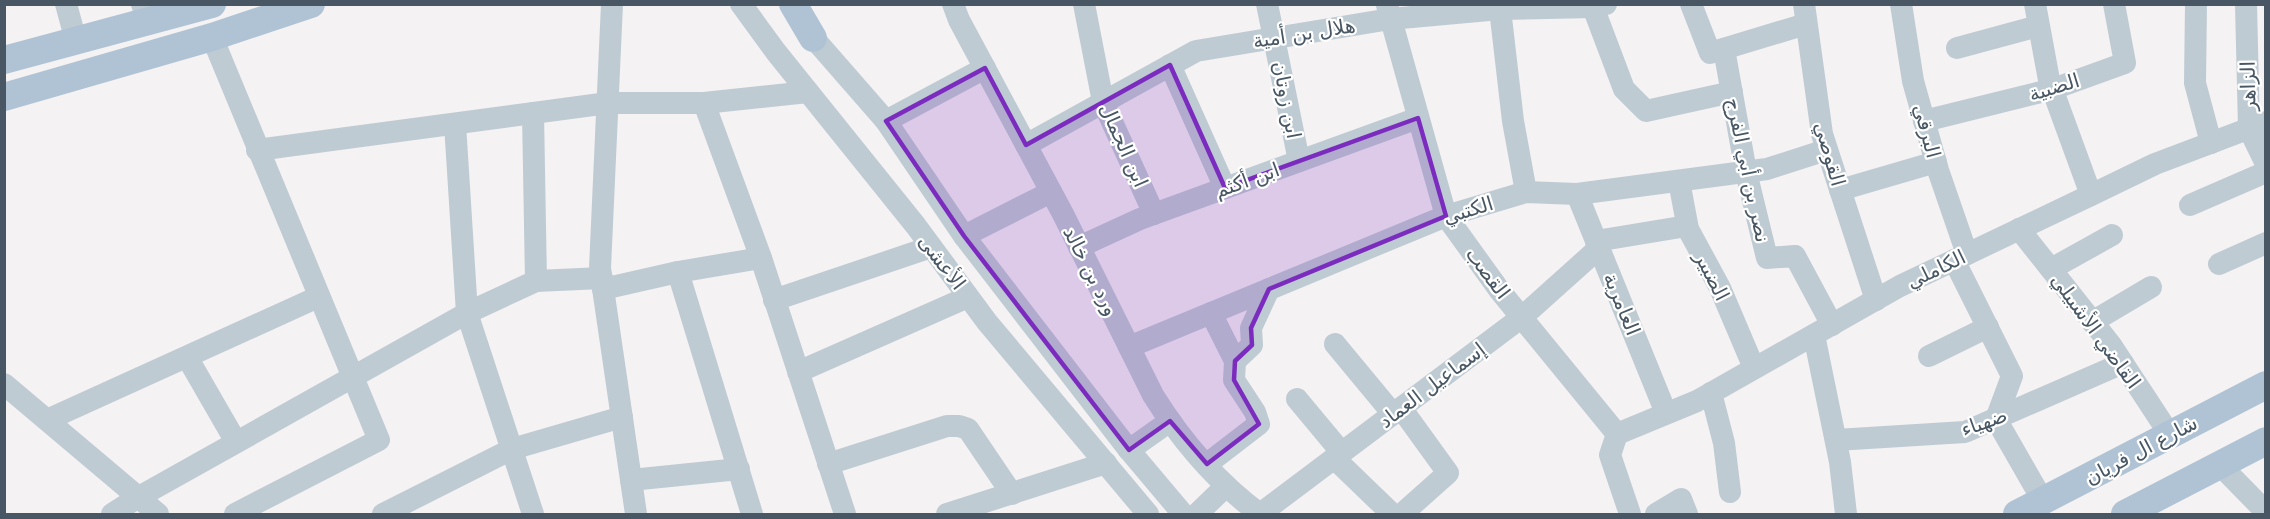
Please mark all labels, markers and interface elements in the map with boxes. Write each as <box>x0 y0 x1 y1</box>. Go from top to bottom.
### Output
street label: هلال بن أمية <box>1251 12 1357 53</box>
street label: ابن زوتان <box>1268 59 1306 141</box>
street label: الزاهر <box>2236 61 2260 112</box>
street label: الضبية <box>2026 68 2082 106</box>
street label: نصر بن أبي الفرج <box>1720 95 1776 245</box>
street label: ابن الجمال <box>1095 99 1153 191</box>
street label: البرقي <box>1907 101 1946 161</box>
street label: القوصي <box>1808 119 1851 189</box>
street label: ابن أكثم <box>1211 156 1283 203</box>
street label: الكتبي <box>1440 191 1496 230</box>
street label: ورد بن خالد <box>1058 222 1124 320</box>
street label: الأعشى <box>913 229 971 295</box>
street label: القصب <box>1461 242 1515 304</box>
street label: الكاملي <box>1903 244 1970 294</box>
street label: الضبير <box>1689 246 1735 305</box>
street label: العامرية <box>1599 269 1645 339</box>
street label: القاضي الأشبيلي <box>2045 269 2146 394</box>
street label: إسماعيل العماد <box>1374 337 1491 434</box>
street label: ضهياء <box>1957 403 2011 441</box>
street label: شارع ال فريان <box>2081 410 2201 490</box>

